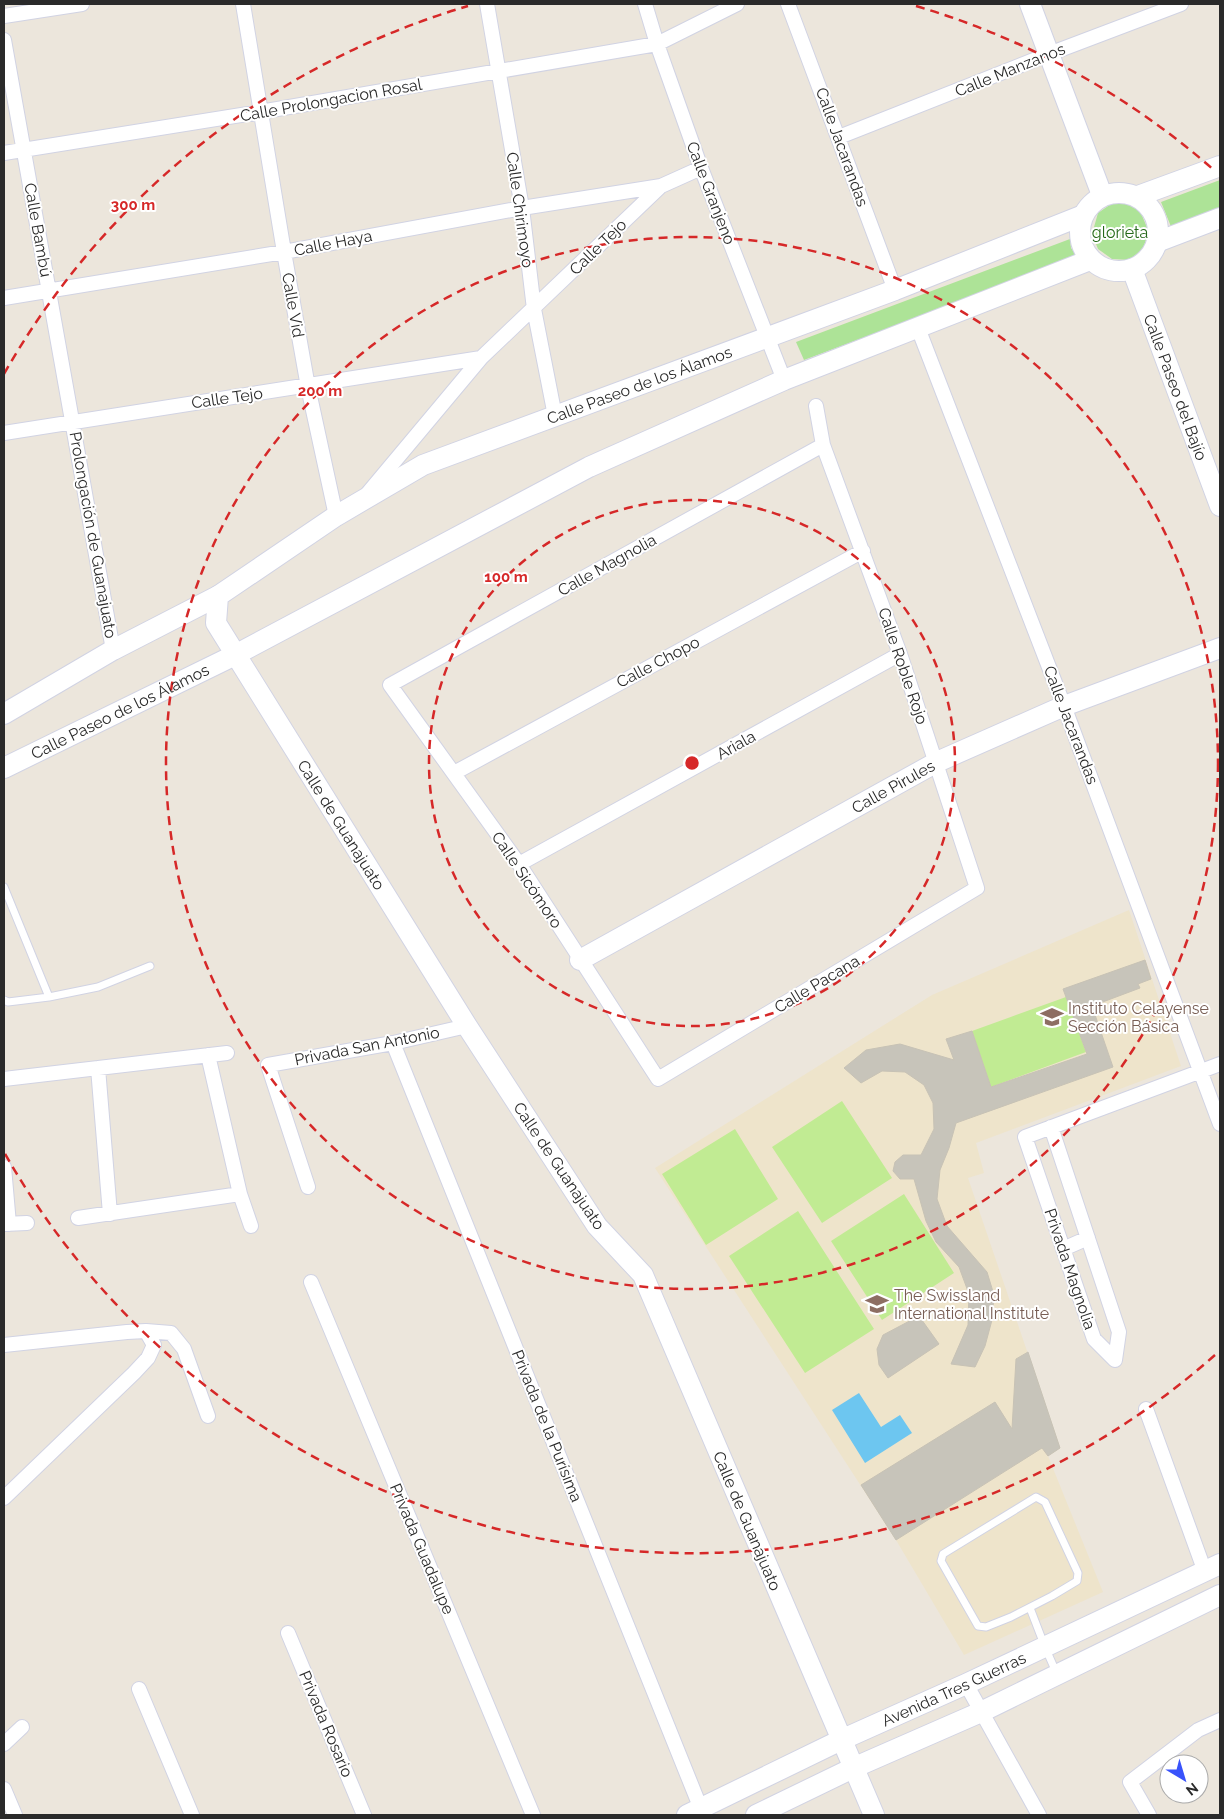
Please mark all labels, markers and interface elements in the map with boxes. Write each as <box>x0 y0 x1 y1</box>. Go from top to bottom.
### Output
street label: Calle Manzanos <box>952 39 1068 101</box>
street label: Calle Prolongacion Rosal <box>239 75 424 125</box>
street label: Calle Jacarandas <box>812 85 872 209</box>
street label: Calle Granjeno <box>683 139 739 247</box>
street label: Calle Chirimoyo <box>502 151 538 269</box>
street label: Calle Bambú <box>20 181 56 279</box>
text: 300 m <box>111 196 155 214</box>
street label: Calle Tejo <box>566 215 630 279</box>
park label: glorieta <box>1092 223 1148 242</box>
street label: Calle Haya <box>292 226 374 260</box>
street label: Calle Vid <box>278 271 308 339</box>
street label: Calle Paseo del Bajío <box>1140 311 1212 463</box>
street label: Calle Paseo de los Álamos <box>544 342 735 428</box>
text: 200 m <box>298 382 342 400</box>
street label: Calle Tejo <box>190 384 264 412</box>
street label: Prolongación de Guanajuato <box>65 430 121 640</box>
street label: Calle Magnolia <box>554 530 660 600</box>
text: 100 m <box>484 568 528 586</box>
street label: Calle Roble Rojo <box>874 605 932 727</box>
street label: Calle Chopo <box>613 632 703 692</box>
street label: Calle Paseo de los Álamos <box>28 660 212 763</box>
street label: Calle Jacarandas <box>1040 663 1102 787</box>
street label: Ariala <box>713 727 759 763</box>
centre of rings <box>683 754 701 772</box>
street label: Calle Pirules <box>848 756 938 817</box>
street label: Calle de Guanajuato <box>293 757 389 893</box>
street label: Calle Sicómoro <box>488 828 566 932</box>
street label: Calle Pacana <box>771 951 863 1017</box>
place label: Instituto Celayense Sección Básica <box>1068 999 1209 1036</box>
school or university icon: Instituto Celayense Sección Básica <box>1039 1004 1065 1030</box>
street label: Privada San Antonio <box>293 1023 441 1069</box>
street label: Calle de Guanajuato <box>509 1099 609 1233</box>
street label: Privada Magnolia <box>1040 1206 1100 1332</box>
place label: The Swissland International Institute <box>894 1286 1049 1323</box>
school or university icon: The Swissland International Institute <box>864 1291 890 1317</box>
street label: Privada de la Purísima <box>508 1347 586 1505</box>
street label: Calle de Guanajuato <box>709 1448 785 1594</box>
street label: Privada Guadalupe <box>386 1481 458 1617</box>
street label: Avenida Tres Guerras <box>879 1648 1029 1730</box>
street label: Privada Rosario <box>295 1668 357 1780</box>
north arrow <box>1159 1754 1209 1804</box>
text: N <box>1183 1780 1201 1799</box>

